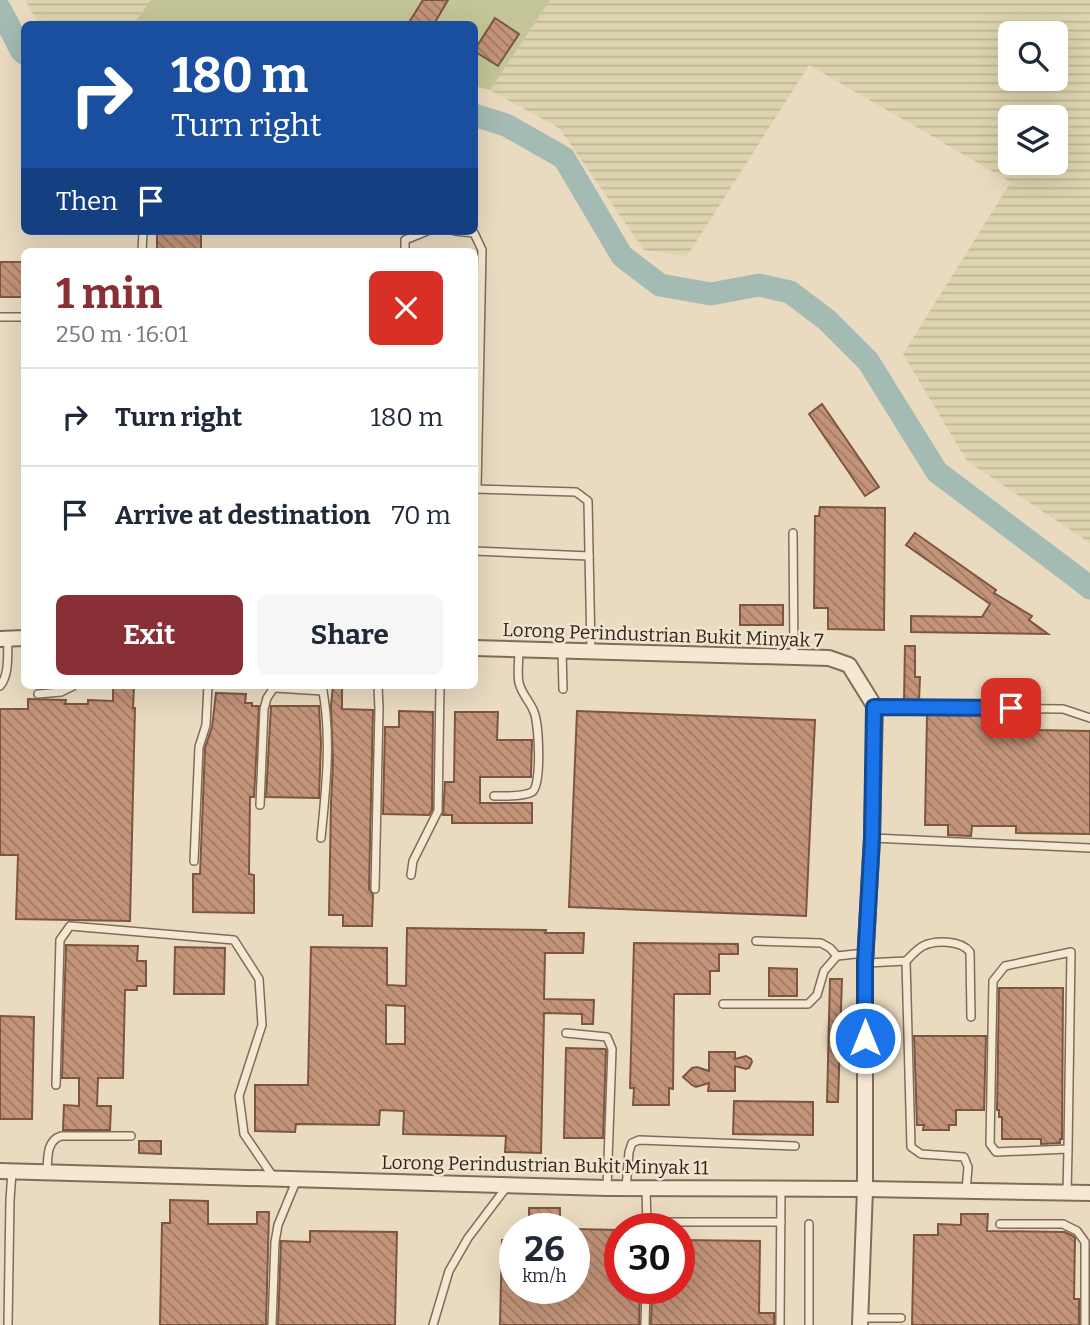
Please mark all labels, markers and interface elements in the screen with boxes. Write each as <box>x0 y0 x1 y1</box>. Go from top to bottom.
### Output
map controls <box>998 21 1068 175</box>
button: search <box>998 21 1068 91</box>
text: 180 m <box>171 46 308 105</box>
icon: right <box>56 49 147 140</box>
button: layers <box>998 105 1068 175</box>
text: Turn right <box>171 106 322 144</box>
icon: arrive <box>132 182 170 220</box>
text: Then <box>56 186 118 217</box>
text: 1 min <box>56 269 162 319</box>
button: close <box>369 271 443 345</box>
text: 250 m · 16:01 <box>56 320 188 348</box>
icon: right <box>56 398 94 436</box>
text: Turn right <box>115 402 242 433</box>
text: 180 m <box>370 402 443 433</box>
icon: arrive <box>56 496 94 534</box>
text: Arrive at destination <box>115 500 370 531</box>
text: 70 m <box>391 500 451 531</box>
button: Exit <box>56 595 243 675</box>
button: Share <box>257 595 443 675</box>
street label: Lorong Perindustrian Bukit Minyak 7 <box>502 618 824 652</box>
pin <box>981 678 1041 738</box>
icon: arrive <box>992 689 1030 727</box>
position arrow <box>828 1001 902 1075</box>
street label: Lorong Perindustrian Bukit Minyak 11 <box>381 1151 709 1179</box>
speed limit sign: 30 <box>604 1213 695 1304</box>
text: 26 <box>524 1228 565 1270</box>
text: km/h <box>522 1265 567 1287</box>

